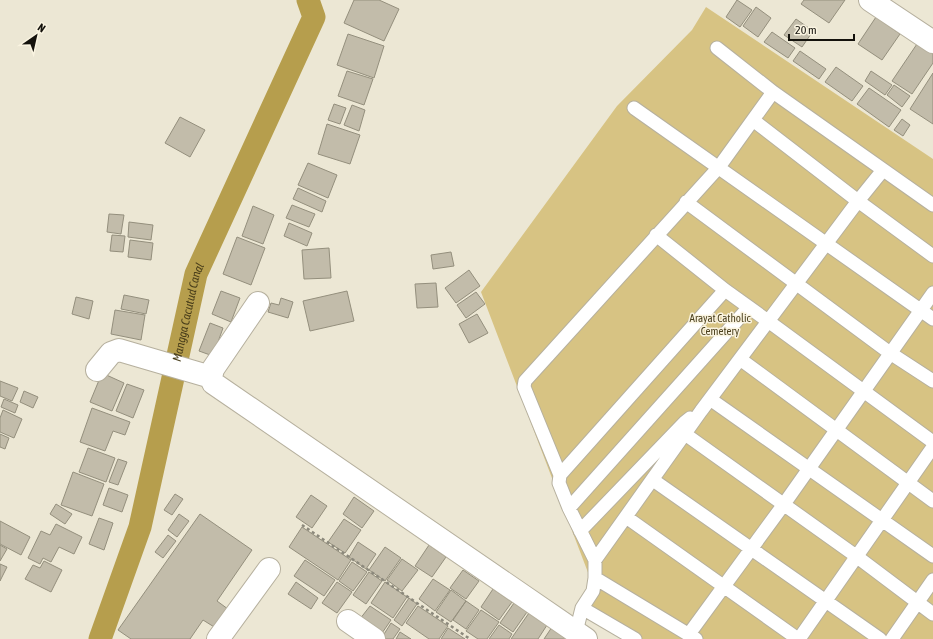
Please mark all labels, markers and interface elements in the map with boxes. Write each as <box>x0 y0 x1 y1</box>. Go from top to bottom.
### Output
north arrow <box>16 16 56 56</box>
scale bar <box>789 16 854 42</box>
text: N <box>36 21 48 35</box>
text: 20 m <box>795 23 817 37</box>
water label: Mangga Cacutud Canal <box>170 261 207 363</box>
park label: Arayat Catholic Cemetery <box>690 312 751 337</box>

